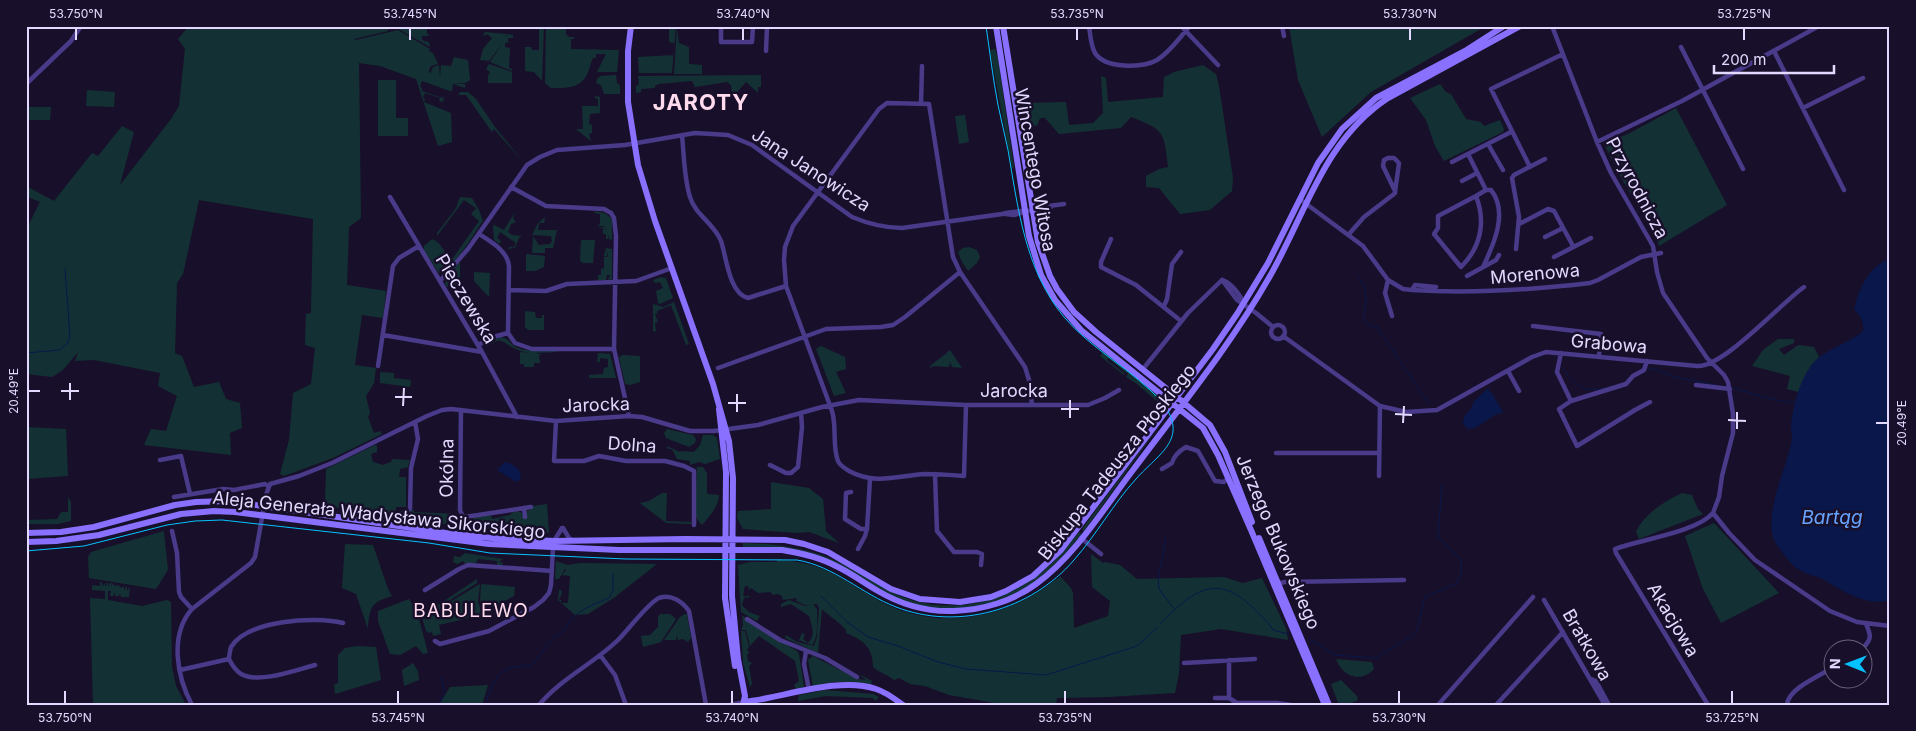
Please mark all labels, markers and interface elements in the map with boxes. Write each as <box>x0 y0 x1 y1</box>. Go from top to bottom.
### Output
text: 53.750°N <box>49 6 103 21</box>
text: 53.745°N <box>383 6 437 21</box>
text: 53.740°N <box>716 6 770 21</box>
text: 53.735°N <box>1050 6 1104 21</box>
text: 53.730°N <box>1383 6 1437 21</box>
text: 53.725°N <box>1717 6 1771 21</box>
scale bar <box>1714 42 1834 74</box>
text: 200 m <box>1721 50 1766 69</box>
street label: Wincentego Witosa <box>1011 87 1060 253</box>
district label: JAROTY <box>653 89 749 115</box>
street label: Jana Janowicza <box>748 124 874 216</box>
street label: Przyrodnicza <box>1602 134 1673 242</box>
street label: Pieczewska <box>432 250 501 347</box>
street label: Morenowa <box>1489 259 1581 288</box>
street label: Grabowa <box>1570 330 1648 357</box>
street label: Biskupa Tadeusza Płoskiego <box>1034 360 1200 564</box>
text: 20.49°E <box>6 368 21 414</box>
street label: Jarocka <box>980 380 1048 401</box>
street label: Jarocka <box>562 393 630 416</box>
text: 20.49°E <box>1894 400 1909 446</box>
street label: Dolna <box>607 432 657 457</box>
street label: Okólna <box>435 438 458 498</box>
street label: Jerzego Bukowskiego <box>1232 451 1325 632</box>
street label: Aleja Generała Władysława Sikorskiego <box>212 487 547 542</box>
water label: Bartąg <box>1801 506 1863 529</box>
street label: Akacjowa <box>1643 579 1704 660</box>
district label: BABULEWO <box>413 599 529 622</box>
street label: Bratkowa <box>1559 605 1616 684</box>
north arrow <box>1824 638 1874 688</box>
text: N <box>1826 658 1843 669</box>
text: 53.750°N <box>38 710 92 725</box>
text: 53.745°N <box>371 710 425 725</box>
text: 53.740°N <box>705 710 759 725</box>
text: 53.735°N <box>1038 710 1092 725</box>
text: 53.730°N <box>1372 710 1426 725</box>
text: 53.725°N <box>1705 710 1759 725</box>

